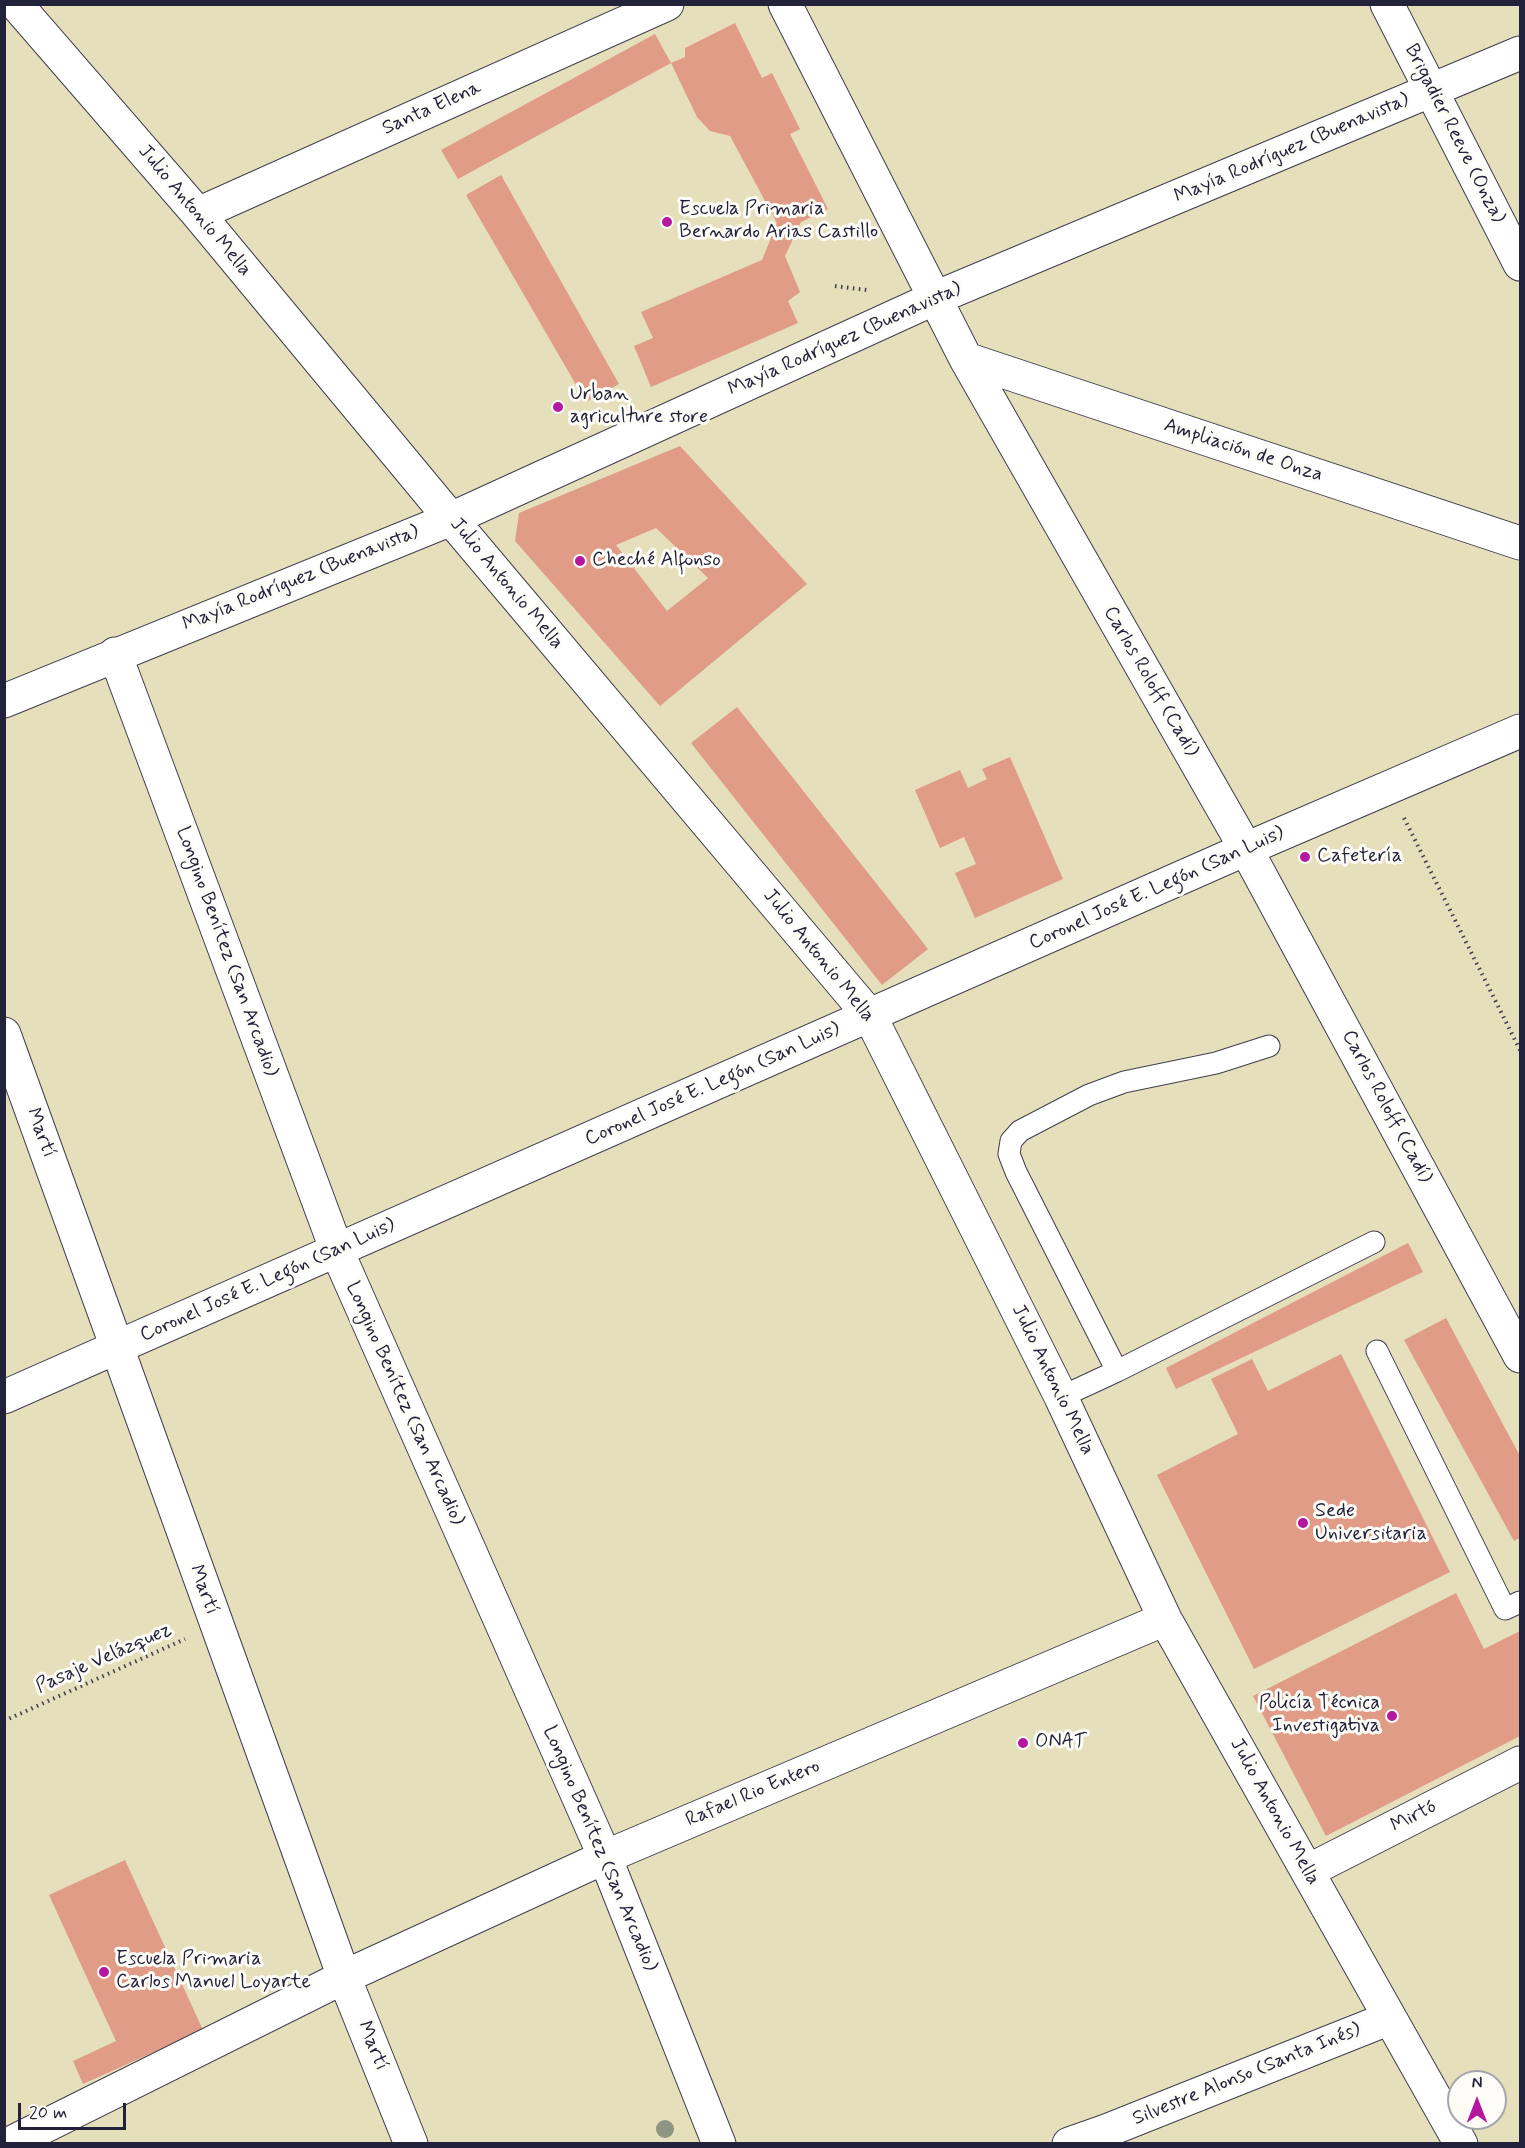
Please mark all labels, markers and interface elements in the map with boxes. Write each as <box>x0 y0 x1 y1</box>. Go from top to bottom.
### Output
street label: Brigadier Reeve (Onza) <box>1398 40 1510 228</box>
street label: Santa Elena <box>379 77 485 141</box>
street label: Mayía Rodríguez (Buenavista) <box>1171 89 1413 209</box>
street label: Julio Antonio Mella <box>132 140 256 282</box>
place label: Escuela Primaria Bernardo Arias Castillo <box>679 198 878 245</box>
marker: Escuela Primaria Bernardo Arias Castillo <box>660 215 674 229</box>
street label: Mayía Rodríguez (Buenavista) <box>725 278 965 402</box>
place label: Urban agriculture store <box>570 383 708 430</box>
marker: Urban agriculture store <box>551 400 565 414</box>
street label: Ampliación de Onza <box>1160 414 1326 488</box>
street label: Julio Antonio Mella <box>444 513 568 655</box>
street label: Mayía Rodríguez (Buenavista) <box>179 521 423 637</box>
place label: Cheché Alfonso <box>592 549 721 573</box>
marker: Cheché Alfonso <box>573 554 587 568</box>
street label: Carlos Roloff (Cadí) <box>1097 602 1203 762</box>
street label: Coronel José E. Legón (San Luis) <box>1026 822 1288 956</box>
street label: Longino Benítez (San Arcadio) <box>170 824 282 1080</box>
place label: Cafetería <box>1317 845 1402 869</box>
marker: Cafetería <box>1298 850 1312 864</box>
street label: Julio Antonio Mella <box>757 885 879 1027</box>
street label: Coronel José E. Legón (San Luis) <box>582 1018 844 1152</box>
street label: Carlos Roloff (Cadí) <box>1336 1026 1436 1188</box>
street label: Martí <box>20 1105 60 1161</box>
street label: Coronel José E. Legón (San Luis) <box>137 1214 399 1348</box>
street label: Longino Benítez (San Arcadio) <box>339 1278 469 1530</box>
street label: Julio Antonio Mella <box>1005 1301 1099 1459</box>
place label: Sede Universitaria <box>1315 1500 1427 1547</box>
marker: Sede Universitaria <box>1296 1516 1310 1530</box>
street label: Martí <box>183 1562 223 1618</box>
street label: Pasaje Velázquez <box>32 1618 176 1700</box>
place label: Policía Técnica Investigativa <box>1259 1692 1380 1739</box>
marker: Policía Técnica Investigativa <box>1385 1709 1399 1723</box>
street label: Longino Benítez (San Arcadio) <box>536 1723 662 1975</box>
place label: ONAT <box>1035 1731 1087 1755</box>
street label: Julio Antonio Mella <box>1224 1734 1324 1890</box>
marker: ONAT <box>1016 1736 1030 1750</box>
street label: Rafael Rio Entero <box>682 1755 824 1833</box>
street label: Mirtó <box>1387 1795 1441 1839</box>
place label: Escuela Primaria Carlos Manuel Loyarte <box>116 1948 311 1995</box>
marker: Escuela Primaria Carlos Manuel Loyarte <box>97 1965 111 1979</box>
street label: Martí <box>351 2018 393 2074</box>
street label: Silvestre Alonso (Santa Inés) <box>1129 2018 1365 2132</box>
north arrow <box>1447 2070 1507 2130</box>
text: N <box>1472 2073 1482 2094</box>
scale bar <box>21 2091 129 2129</box>
text: 20 m <box>29 2101 67 2125</box>

